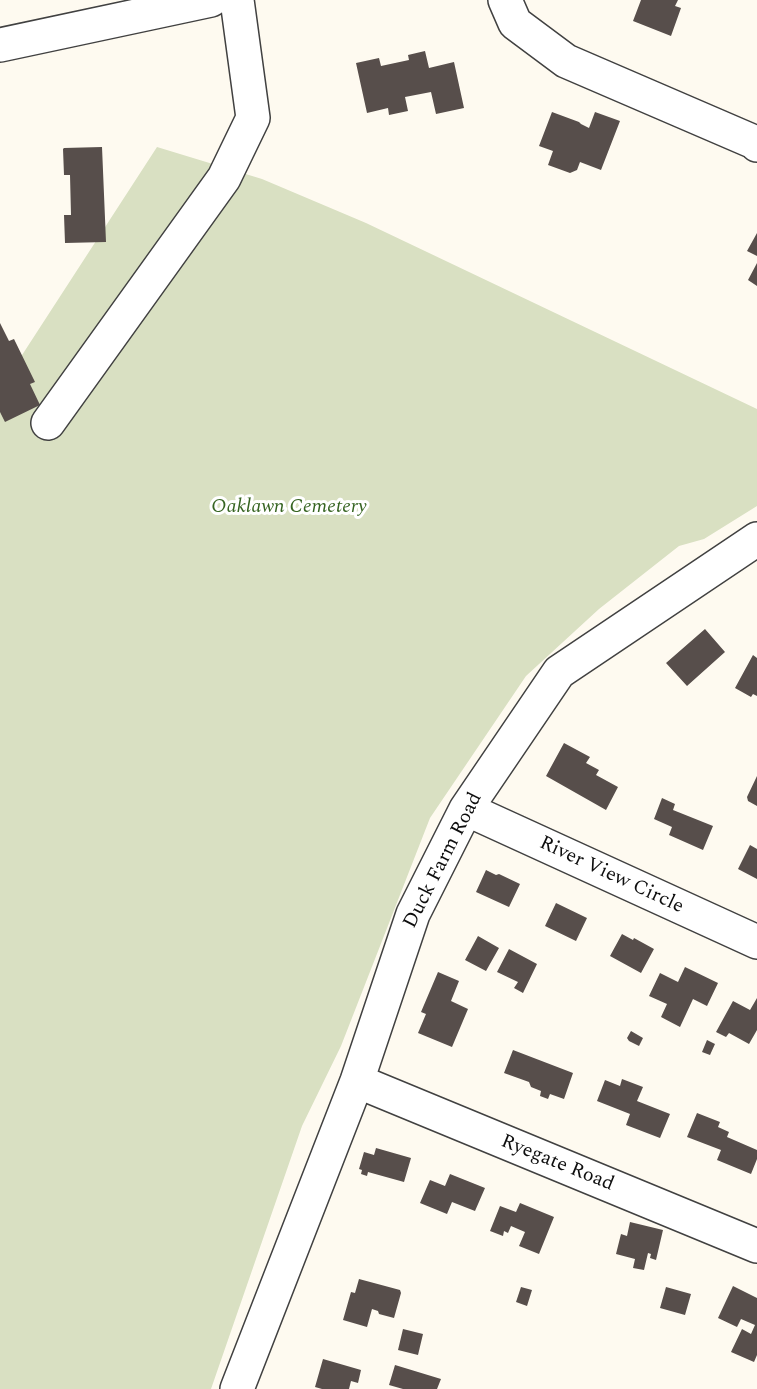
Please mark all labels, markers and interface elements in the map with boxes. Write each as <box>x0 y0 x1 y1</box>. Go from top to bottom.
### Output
park label: Oaklawn Cemetery <box>211 496 367 520</box>
street label: Duck Farm Road <box>399 789 489 933</box>
street label: River View Circle <box>535 832 687 920</box>
street label: Ryegate Road <box>497 1130 617 1198</box>

